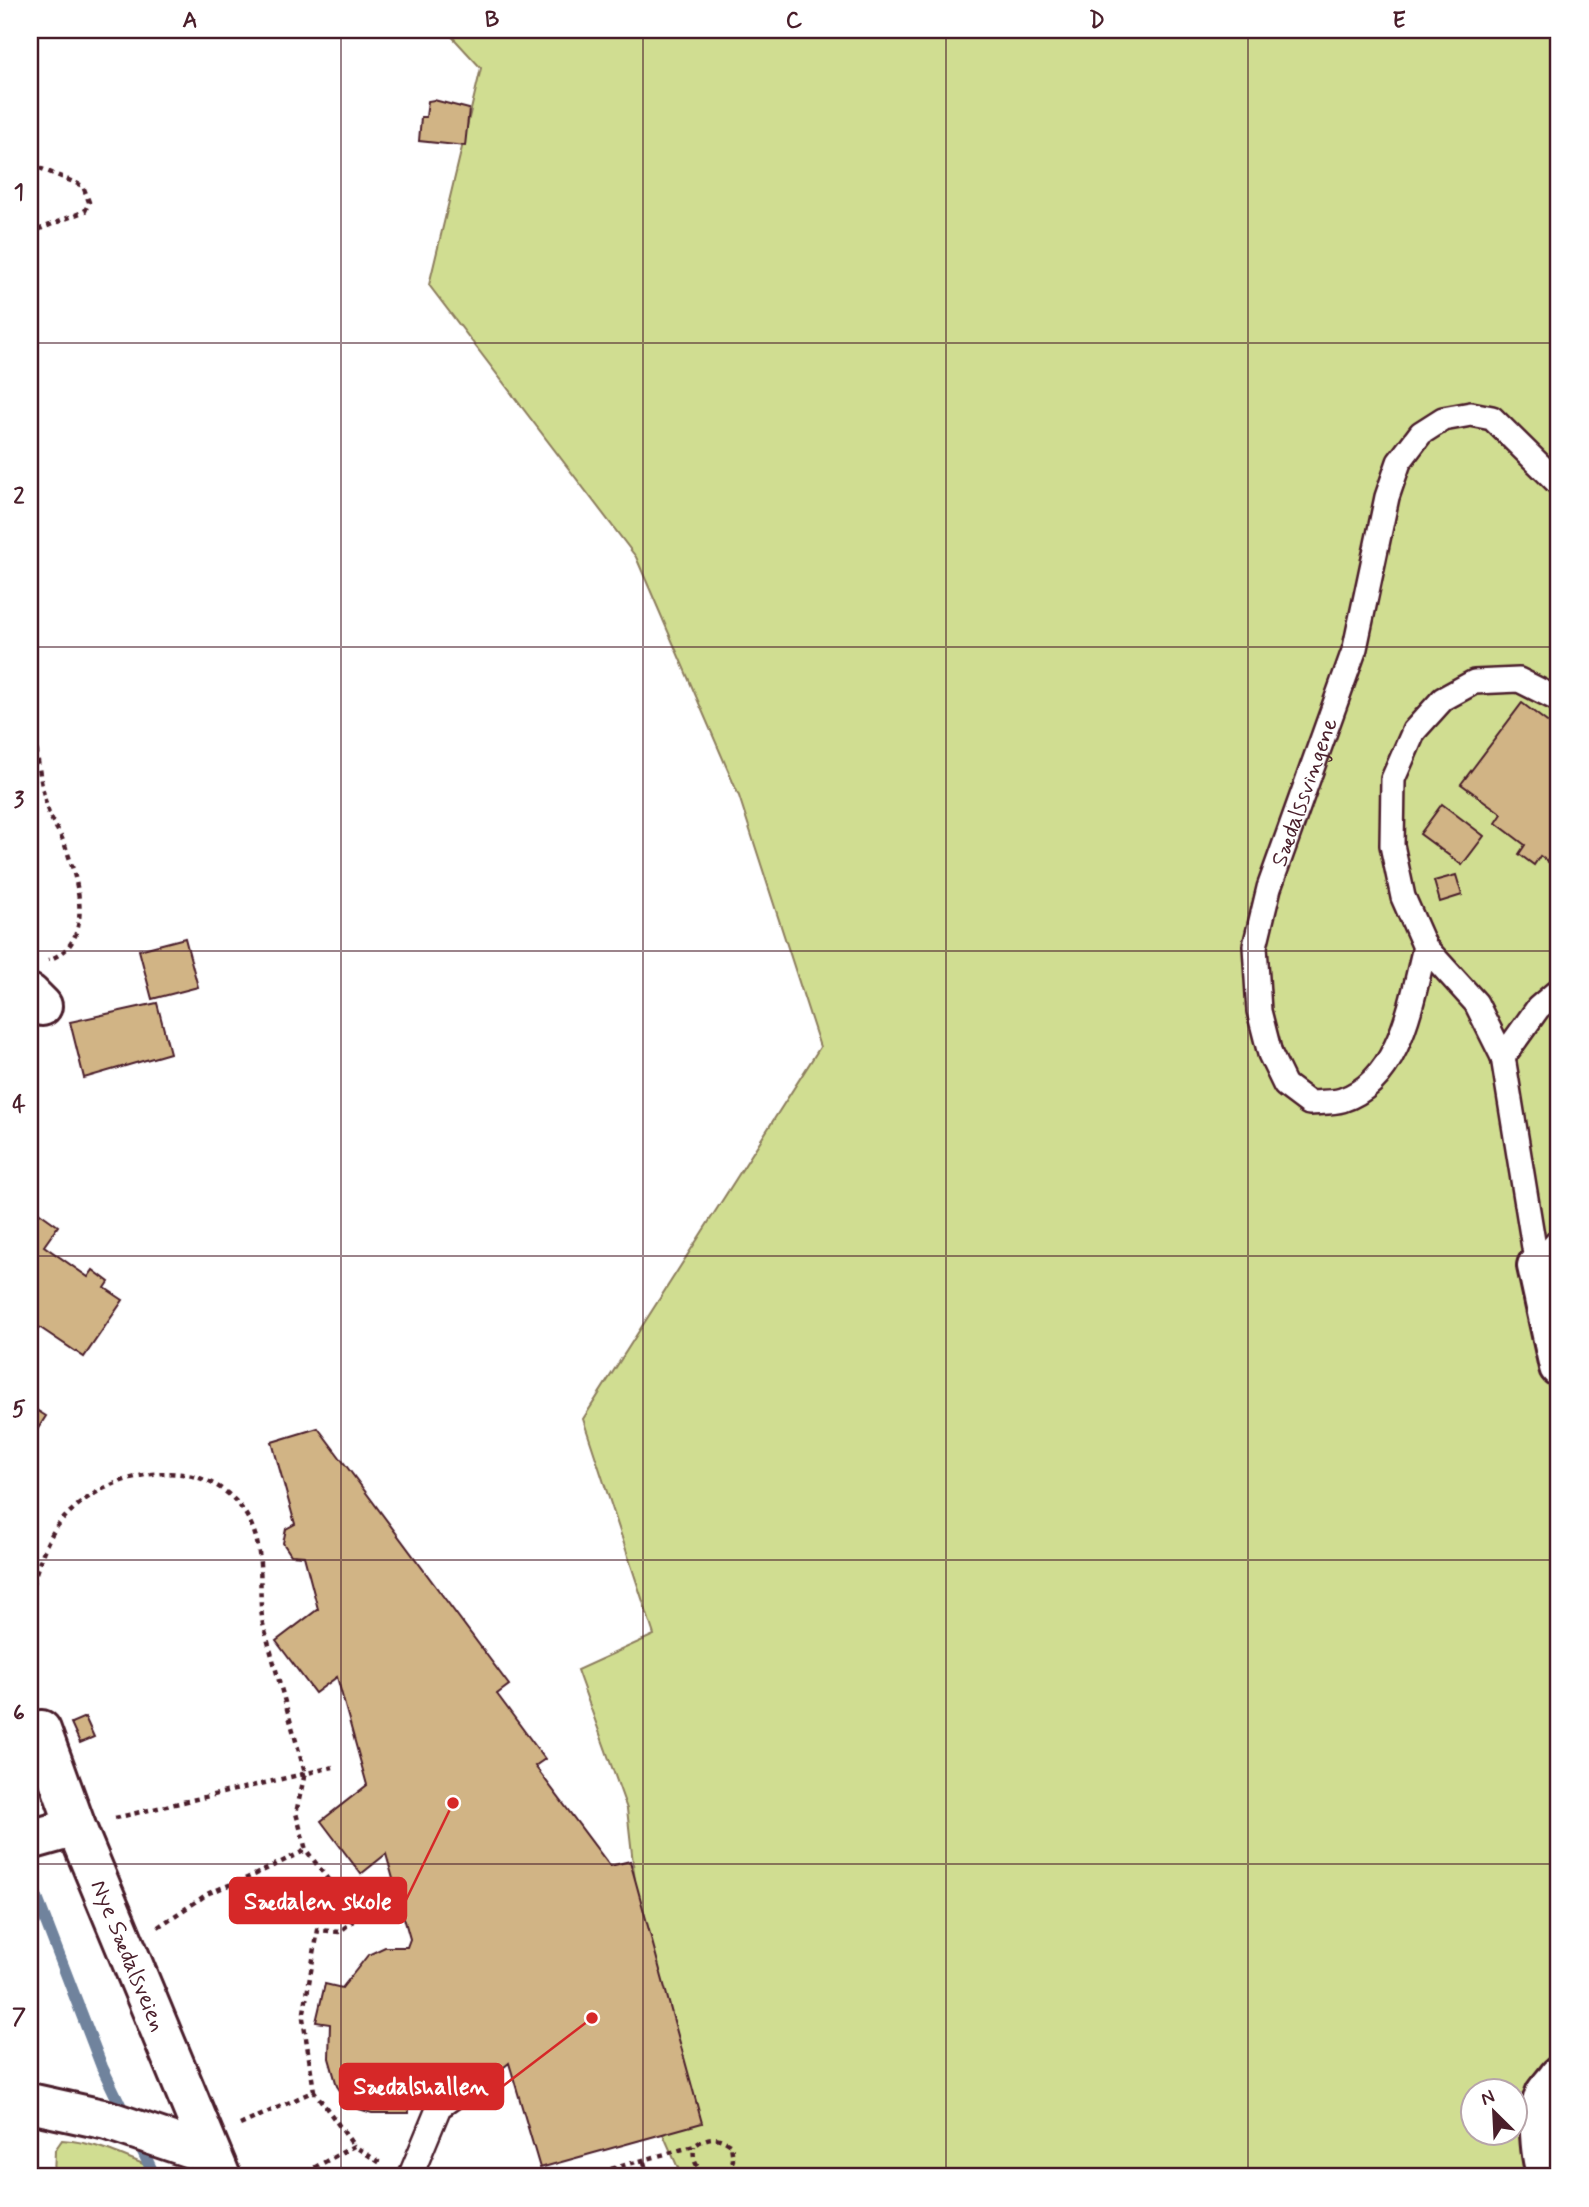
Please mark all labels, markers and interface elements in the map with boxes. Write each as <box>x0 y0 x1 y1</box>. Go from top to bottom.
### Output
text: A <box>182 6 198 36</box>
text: B <box>485 6 500 36</box>
text: C <box>786 6 803 36</box>
text: D <box>1089 6 1105 36</box>
text: E <box>1392 6 1406 36</box>
text: 1 <box>14 178 24 208</box>
text: 2 <box>13 482 25 512</box>
street label: Sædalssvingene <box>1265 714 1346 871</box>
text: 3 <box>14 786 25 816</box>
text: 4 <box>12 1090 26 1120</box>
text: 5 <box>12 1395 26 1425</box>
text: 6 <box>13 1699 25 1729</box>
street label: Nye Sædalsveien <box>83 1876 172 2036</box>
callout: Sædalen skole <box>230 1878 406 1923</box>
text: Sædalen skole <box>244 1887 392 1918</box>
text: 7 <box>12 2003 26 2033</box>
callout: Sædalshallen <box>340 2064 503 2109</box>
text: Sædalshallen <box>353 2072 489 2103</box>
north arrow <box>1460 2078 1530 2148</box>
text: N <box>1477 2084 1499 2112</box>

